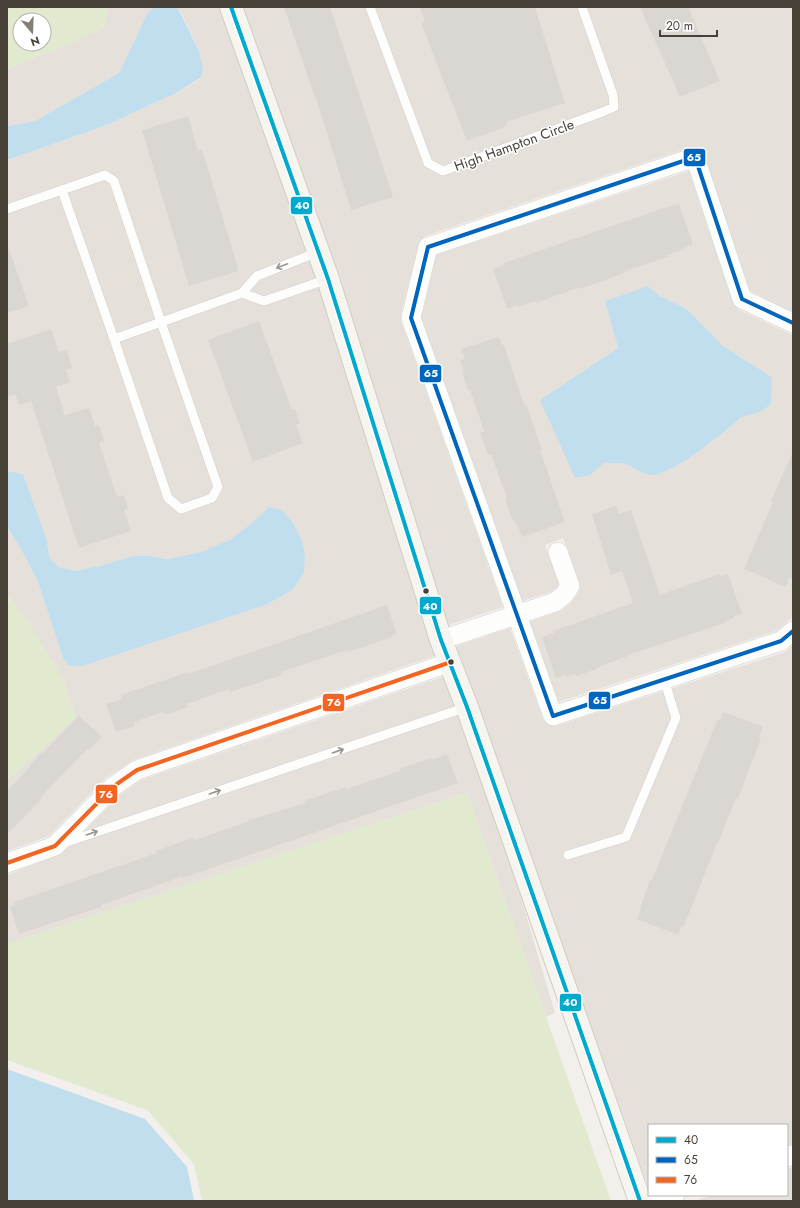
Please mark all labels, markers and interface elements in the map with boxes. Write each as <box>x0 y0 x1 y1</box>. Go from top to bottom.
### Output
north arrow <box>12 12 52 52</box>
scale bar <box>660 12 717 38</box>
text: 20 m <box>666 17 693 35</box>
text: N <box>29 32 42 50</box>
street label: High Hampton Circle <box>451 114 577 176</box>
line badge: 65 <box>683 148 706 167</box>
text: 65 <box>687 149 701 165</box>
line badge: 40 <box>290 196 313 215</box>
text: 40 <box>295 197 309 213</box>
one-way arrow <box>276 262 288 270</box>
line badge: 65 <box>419 364 442 383</box>
text: 65 <box>424 365 438 381</box>
unlabelled marker <box>421 586 431 596</box>
line badge: 40 <box>419 596 442 615</box>
text: 40 <box>423 598 437 614</box>
unlabelled marker <box>446 657 456 667</box>
line badge: 65 <box>588 691 611 710</box>
text: 65 <box>593 692 607 708</box>
line badge: 76 <box>322 693 345 712</box>
text: 76 <box>327 694 341 710</box>
one-way arrow <box>332 746 344 754</box>
line badge: 76 <box>95 784 118 804</box>
text: 76 <box>99 786 113 802</box>
one-way arrow <box>208 788 221 795</box>
one-way arrow <box>85 829 97 837</box>
line badge: 40 <box>559 993 582 1012</box>
text: 40 <box>563 994 577 1010</box>
legend <box>648 1124 788 1196</box>
text: 40 <box>684 1131 698 1149</box>
text: 65 <box>684 1151 698 1169</box>
text: 76 <box>684 1171 697 1189</box>

